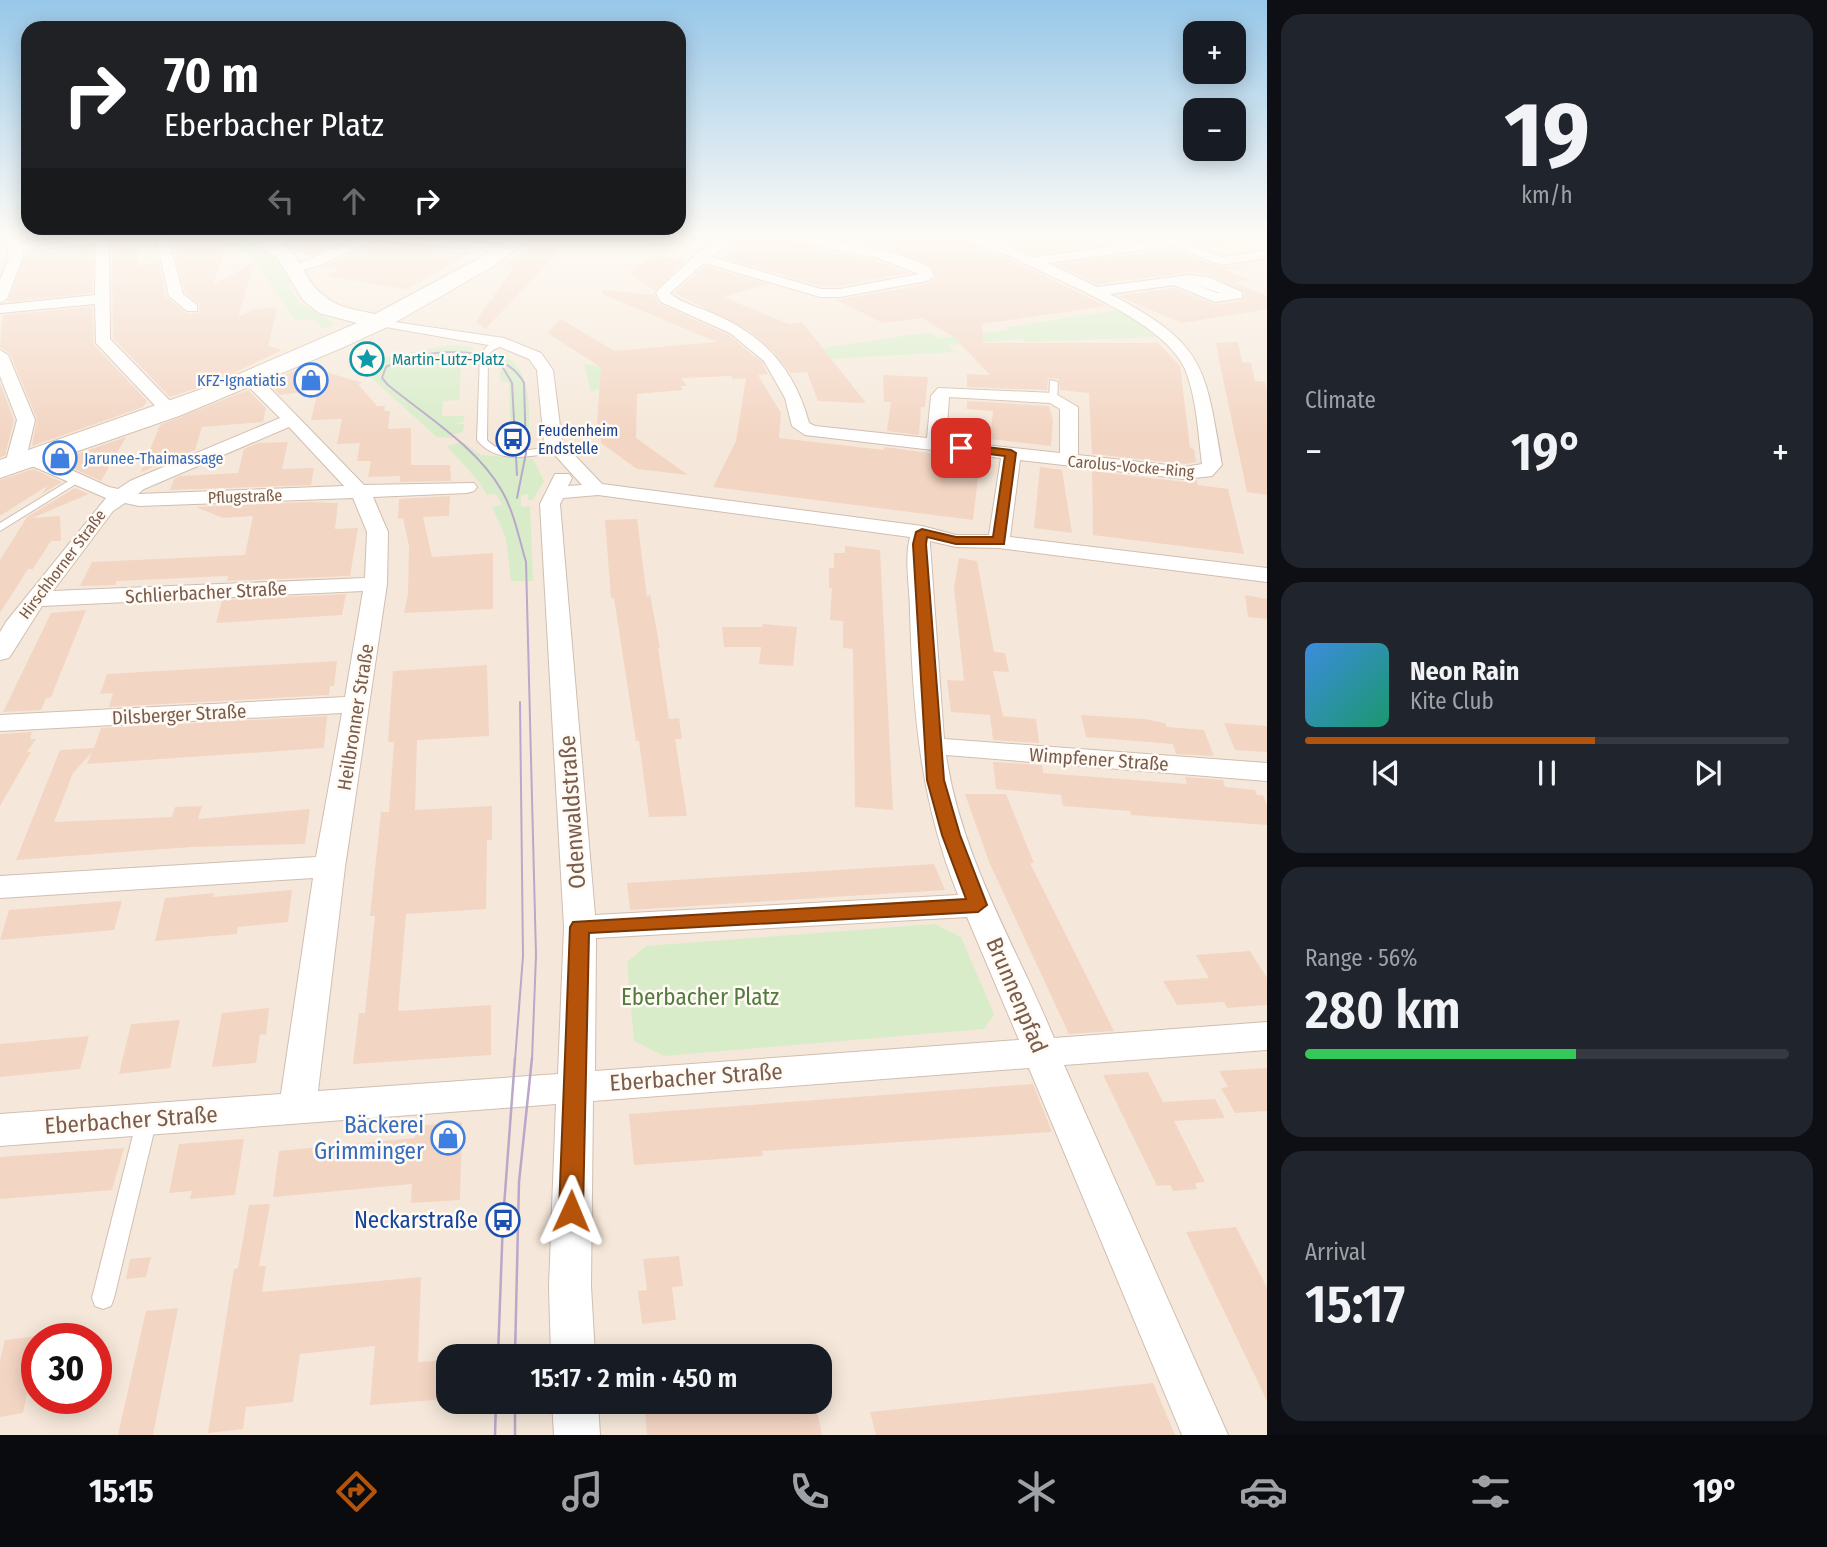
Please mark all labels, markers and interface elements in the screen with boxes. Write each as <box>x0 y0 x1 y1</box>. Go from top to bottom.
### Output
map controls <box>1183 21 1246 161</box>
button: + <box>1183 21 1246 84</box>
text: 70 m <box>164 46 259 105</box>
icon: right <box>49 49 140 140</box>
text: 19 <box>1504 81 1590 190</box>
button: − <box>1183 98 1246 161</box>
text: Eberbacher Platz <box>164 106 384 144</box>
text: km/h <box>1521 181 1573 209</box>
icon: left <box>262 182 300 220</box>
icon: ahead <box>335 182 373 220</box>
icon: right <box>408 182 446 220</box>
place icon: Martin-Lutz-Platz <box>348 340 386 378</box>
place label: Martin-Lutz-Platz <box>392 350 504 369</box>
shop icon: KFZ-Ignatiatis <box>292 361 330 399</box>
place label: KFZ-Ignatiatis <box>197 371 286 390</box>
text: Climate <box>1305 386 1376 414</box>
pin <box>931 418 991 478</box>
bus stop icon: Feudenheim Endstelle <box>494 420 532 458</box>
place label: Feudenheim Endstelle <box>538 421 618 458</box>
text: 19° <box>1511 421 1583 484</box>
icon: arrive <box>942 429 980 467</box>
text: − <box>1305 429 1322 475</box>
text: + <box>1772 429 1789 475</box>
shop icon: Jarunee-Thaimassage <box>41 439 79 477</box>
place label: Jarunee-Thaimassage <box>84 449 224 468</box>
street label: Carolus-Vocke-Ring <box>1067 452 1195 482</box>
street label: Pflugstraße <box>208 486 283 507</box>
street label: Hirschhorner Straße <box>15 506 110 623</box>
street label: Schlierbacher Straße <box>125 577 287 608</box>
street label: Heilbronner Straße <box>333 642 378 792</box>
text: Neon Rain <box>1410 656 1519 687</box>
text: Kite Club <box>1410 687 1494 715</box>
street label: Dilsberger Straße <box>111 699 247 730</box>
street label: Odenwaldstraße <box>553 734 591 890</box>
street label: Wimpfener Straße <box>1028 743 1169 776</box>
icon: previous <box>1367 754 1405 792</box>
icon: pause <box>1528 754 1566 792</box>
icon: next <box>1689 754 1727 792</box>
street label: Brunnenpfad <box>980 933 1054 1057</box>
text: Range · 56% <box>1305 944 1417 972</box>
text: 280 km <box>1305 979 1461 1042</box>
park label: Eberbacher Platz <box>621 983 779 1011</box>
street label: Eberbacher Straße <box>608 1057 784 1097</box>
street label: Eberbacher Straße <box>43 1100 219 1140</box>
place label: Bäckerei Grimminger <box>314 1111 424 1165</box>
shop icon: Bäckerei Grimminger <box>429 1119 467 1157</box>
position arrow <box>534 1174 608 1248</box>
bus stop icon: Neckarstraße <box>484 1201 522 1239</box>
place label: Neckarstraße <box>354 1206 478 1234</box>
text: Arrival <box>1305 1238 1366 1266</box>
text: 15:17 <box>1305 1273 1405 1336</box>
speed limit sign: 30 <box>21 1323 112 1414</box>
text: 15:17 · 2 min · 450 m <box>531 1363 738 1394</box>
icon: directions <box>332 1467 381 1516</box>
icon: music <box>558 1467 607 1516</box>
icon: phone <box>785 1467 834 1516</box>
icon: climate <box>1012 1467 1061 1516</box>
icon: car <box>1239 1467 1288 1516</box>
icon: filters <box>1466 1467 1515 1516</box>
text: 15:15 <box>89 1472 154 1510</box>
text: 19° <box>1693 1472 1738 1510</box>

